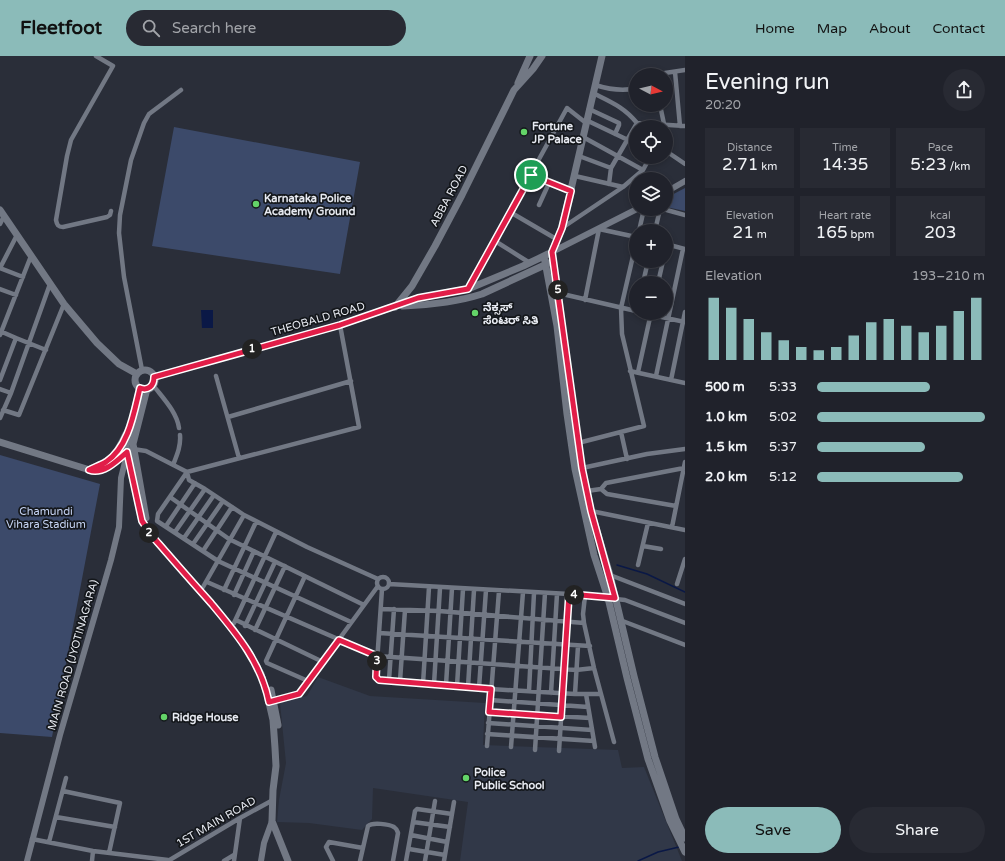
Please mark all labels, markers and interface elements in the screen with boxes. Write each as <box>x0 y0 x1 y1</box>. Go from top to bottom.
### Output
search box <box>126 10 406 46</box>
text: Fleetfoot <box>20 17 102 39</box>
icon: search <box>140 17 162 39</box>
text: Search here <box>172 19 256 37</box>
text: Home <box>755 20 795 37</box>
text: Map <box>817 20 847 37</box>
text: About <box>869 20 911 37</box>
text: Contact <box>933 20 985 37</box>
north arrow <box>629 68 673 112</box>
map controls <box>629 68 673 320</box>
text: Evening run <box>705 69 830 95</box>
button: share <box>943 69 985 111</box>
text: 20:20 <box>705 97 741 113</box>
place label: Fortune JP Palace <box>531 120 582 146</box>
button: locate <box>629 120 673 164</box>
marker: Fortune JP Palace <box>519 127 529 137</box>
text: Distance <box>727 141 772 154</box>
text: Time <box>832 141 858 154</box>
text: Pace <box>928 141 953 154</box>
text: 2.71 <box>722 154 758 175</box>
text: 14:35 <box>821 154 869 175</box>
text: 5:23 <box>910 154 947 175</box>
pin <box>514 158 548 192</box>
text: km <box>758 160 777 173</box>
text: /km <box>947 160 970 173</box>
street label: ABBA ROAD <box>427 163 471 229</box>
icon: arrive <box>520 164 542 186</box>
button: layers <box>629 172 673 216</box>
place label: Karnataka Police Academy Ground <box>264 192 356 219</box>
marker: Karnataka Police Academy Ground <box>251 199 261 209</box>
text: Elevation <box>726 209 774 222</box>
text: Heart rate <box>819 209 871 222</box>
text: kcal <box>930 209 951 222</box>
text: 21 <box>733 222 754 243</box>
text: 165 <box>816 222 848 243</box>
text: 203 <box>924 222 956 243</box>
button: + <box>629 224 673 268</box>
text: m <box>754 228 767 241</box>
text: bpm <box>848 228 874 241</box>
text: Elevation <box>705 268 762 284</box>
text: 193–210 m <box>912 268 985 284</box>
button: − <box>629 276 673 320</box>
pin: 5 <box>548 280 568 300</box>
text: 5 <box>555 283 561 296</box>
street label: THEOBALD ROAD <box>269 299 367 339</box>
place label: ನೆಕ್ಸಸ್ ಸೆಂಟರ್ ಸಿತಿ <box>483 301 539 327</box>
marker: ನೆಕ್ಸಸ್ ಸೆಂಟರ್ ಸಿತಿ <box>470 308 480 318</box>
pin: 1 <box>242 339 262 359</box>
text: 1 <box>249 342 255 355</box>
text: 500 m <box>705 379 745 395</box>
text: 5:33 <box>769 379 797 395</box>
text: 1.0 km <box>705 409 747 425</box>
text: 5:02 <box>769 409 797 425</box>
text: 1.5 km <box>705 439 747 455</box>
text: 5:37 <box>769 439 797 455</box>
text: 2.0 km <box>705 469 747 485</box>
text: 5:12 <box>769 469 797 485</box>
park label: Chamundi Vihara Stadium <box>6 505 86 531</box>
pin: 2 <box>139 523 159 543</box>
text: 2 <box>146 526 152 539</box>
street label: MAIN ROAD (JYOTINAGARA) <box>45 578 101 732</box>
pin: 4 <box>564 585 584 605</box>
text: 4 <box>571 588 577 601</box>
pin: 3 <box>367 651 387 671</box>
text: 3 <box>374 654 380 667</box>
place label: Ridge House <box>172 711 239 725</box>
marker: Ridge House <box>159 712 169 722</box>
place label: Police Public School <box>474 766 545 792</box>
marker: Police Public School <box>461 773 471 783</box>
street label: 1ST MAIN ROAD <box>174 794 258 850</box>
button: Save <box>705 807 841 853</box>
button: Share <box>849 807 985 853</box>

